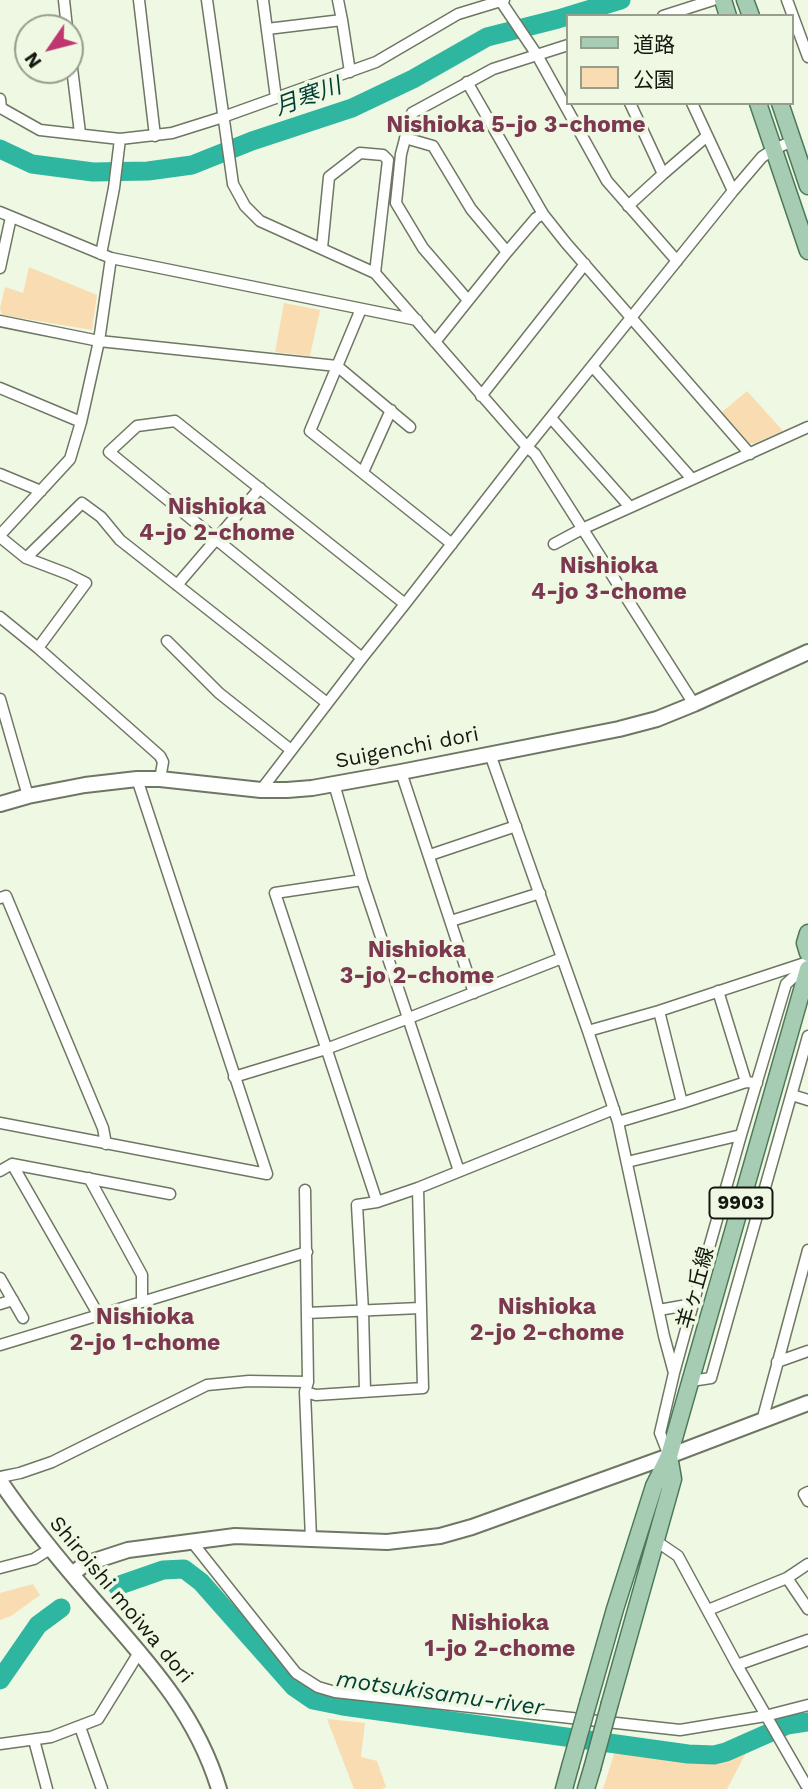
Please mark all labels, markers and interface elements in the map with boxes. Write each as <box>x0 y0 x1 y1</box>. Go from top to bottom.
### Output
north arrow <box>14 14 84 84</box>
legend <box>566 14 794 105</box>
text: 道路 <box>633 32 675 57</box>
text: N <box>20 48 46 73</box>
text: 公園 <box>633 67 675 92</box>
water label: 月寒川 <box>271 72 345 122</box>
district label: Nishioka 5-jo 3-chome <box>386 111 646 139</box>
district label: Nishioka 4-jo 2-chome <box>139 493 295 547</box>
district label: Nishioka 4-jo 3-chome <box>531 552 687 606</box>
street label: Suigenchi dori <box>333 722 481 774</box>
district label: Nishioka 3-jo 2-chome <box>340 936 494 990</box>
road number: 9903 <box>710 1188 772 1218</box>
street label: 羊ヶ丘線 <box>672 1244 720 1332</box>
district label: Nishioka 2-jo 2-chome <box>470 1293 624 1347</box>
district label: Nishioka 2-jo 1-chome <box>70 1303 220 1357</box>
street label: Shiroishi moiwa dori <box>44 1512 198 1688</box>
district label: Nishioka 1-jo 2-chome <box>425 1609 575 1663</box>
water label: motsukisamu-river <box>335 1666 545 1722</box>

